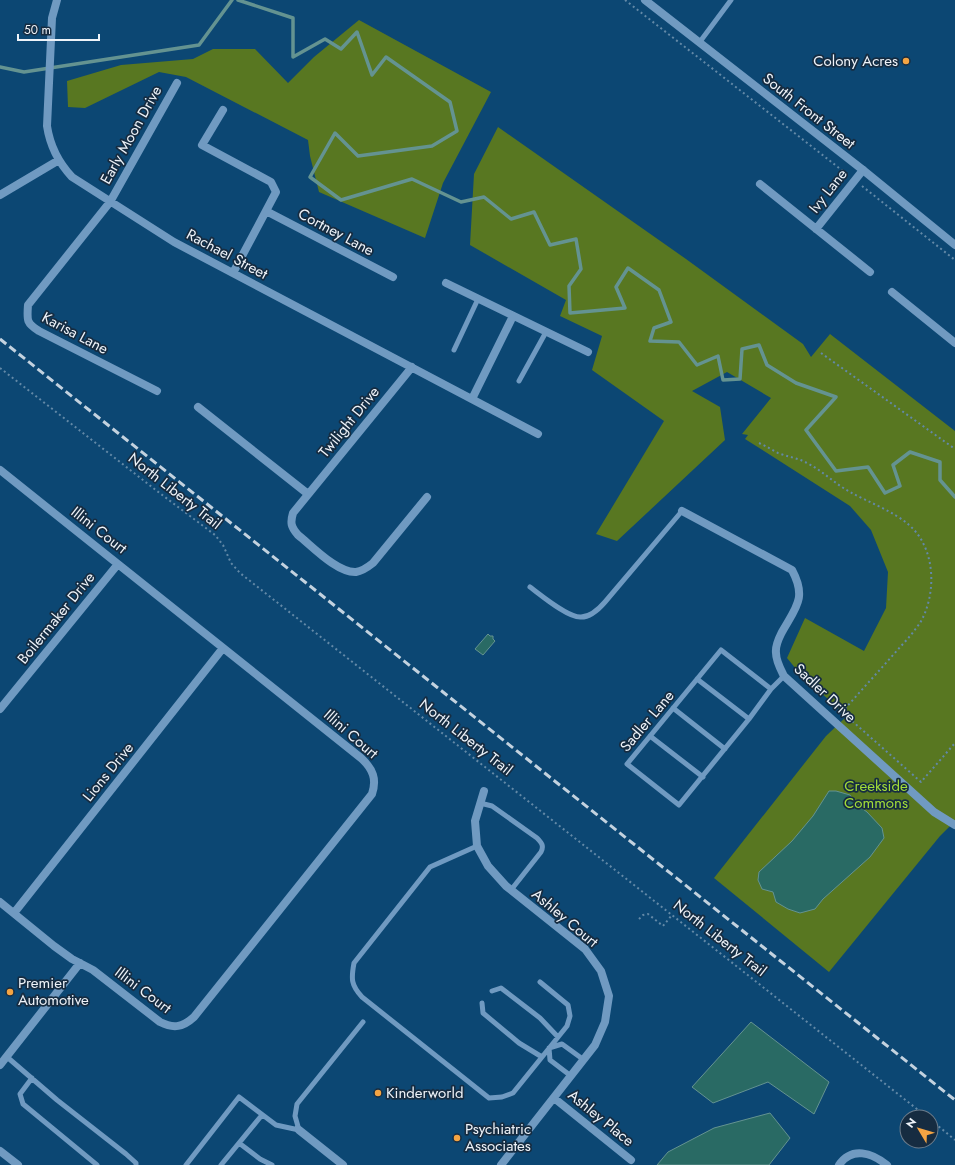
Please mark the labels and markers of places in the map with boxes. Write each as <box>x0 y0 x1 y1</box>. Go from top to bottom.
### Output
place label: Colony Acres <box>813 50 898 72</box>
marker: Colony Acres <box>901 56 911 66</box>
place label: Premier Automotive <box>18 972 89 1011</box>
marker: Premier Automotive <box>5 987 15 997</box>
place label: Kinderworld <box>386 1082 463 1104</box>
marker: Kinderworld <box>373 1088 383 1098</box>
place label: Psychiatric Associates <box>465 1118 531 1157</box>
marker: Psychiatric Associates <box>452 1133 462 1143</box>

